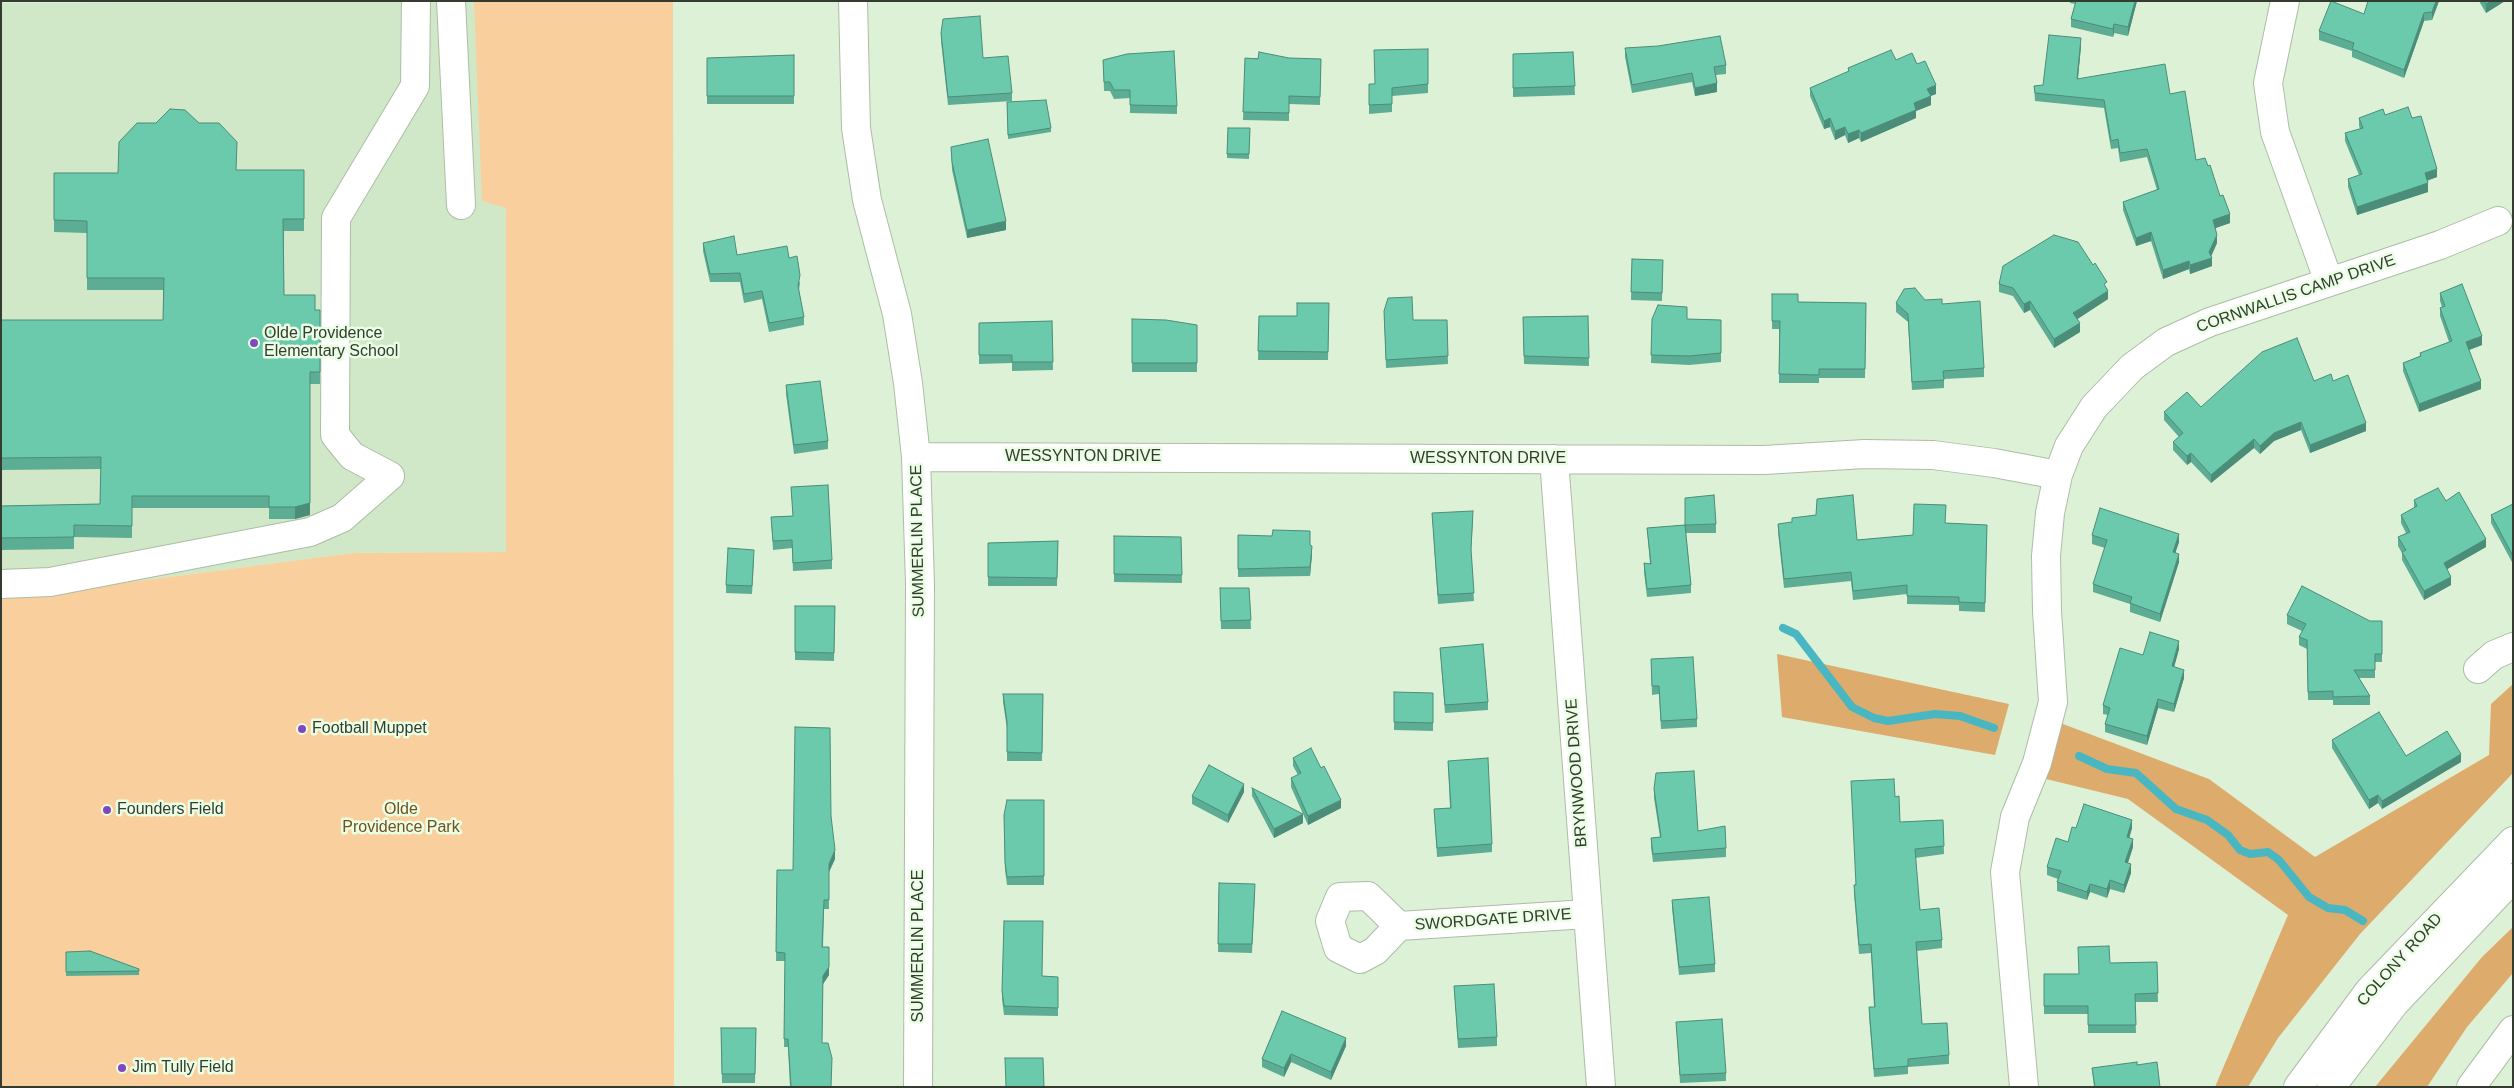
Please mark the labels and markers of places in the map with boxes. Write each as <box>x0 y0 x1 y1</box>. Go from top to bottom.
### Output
place label: Olde Providence Elementary School <box>264 324 398 362</box>
marker: Olde Providence Elementary School <box>248 337 260 349</box>
place label: Football Muppet <box>312 719 427 739</box>
marker: Football Muppet <box>296 723 308 735</box>
place label: Founders Field <box>117 800 224 820</box>
marker: Founders Field <box>101 804 113 816</box>
place label: Jim Tully Field <box>132 1058 234 1078</box>
marker: Jim Tully Field <box>116 1062 128 1074</box>

